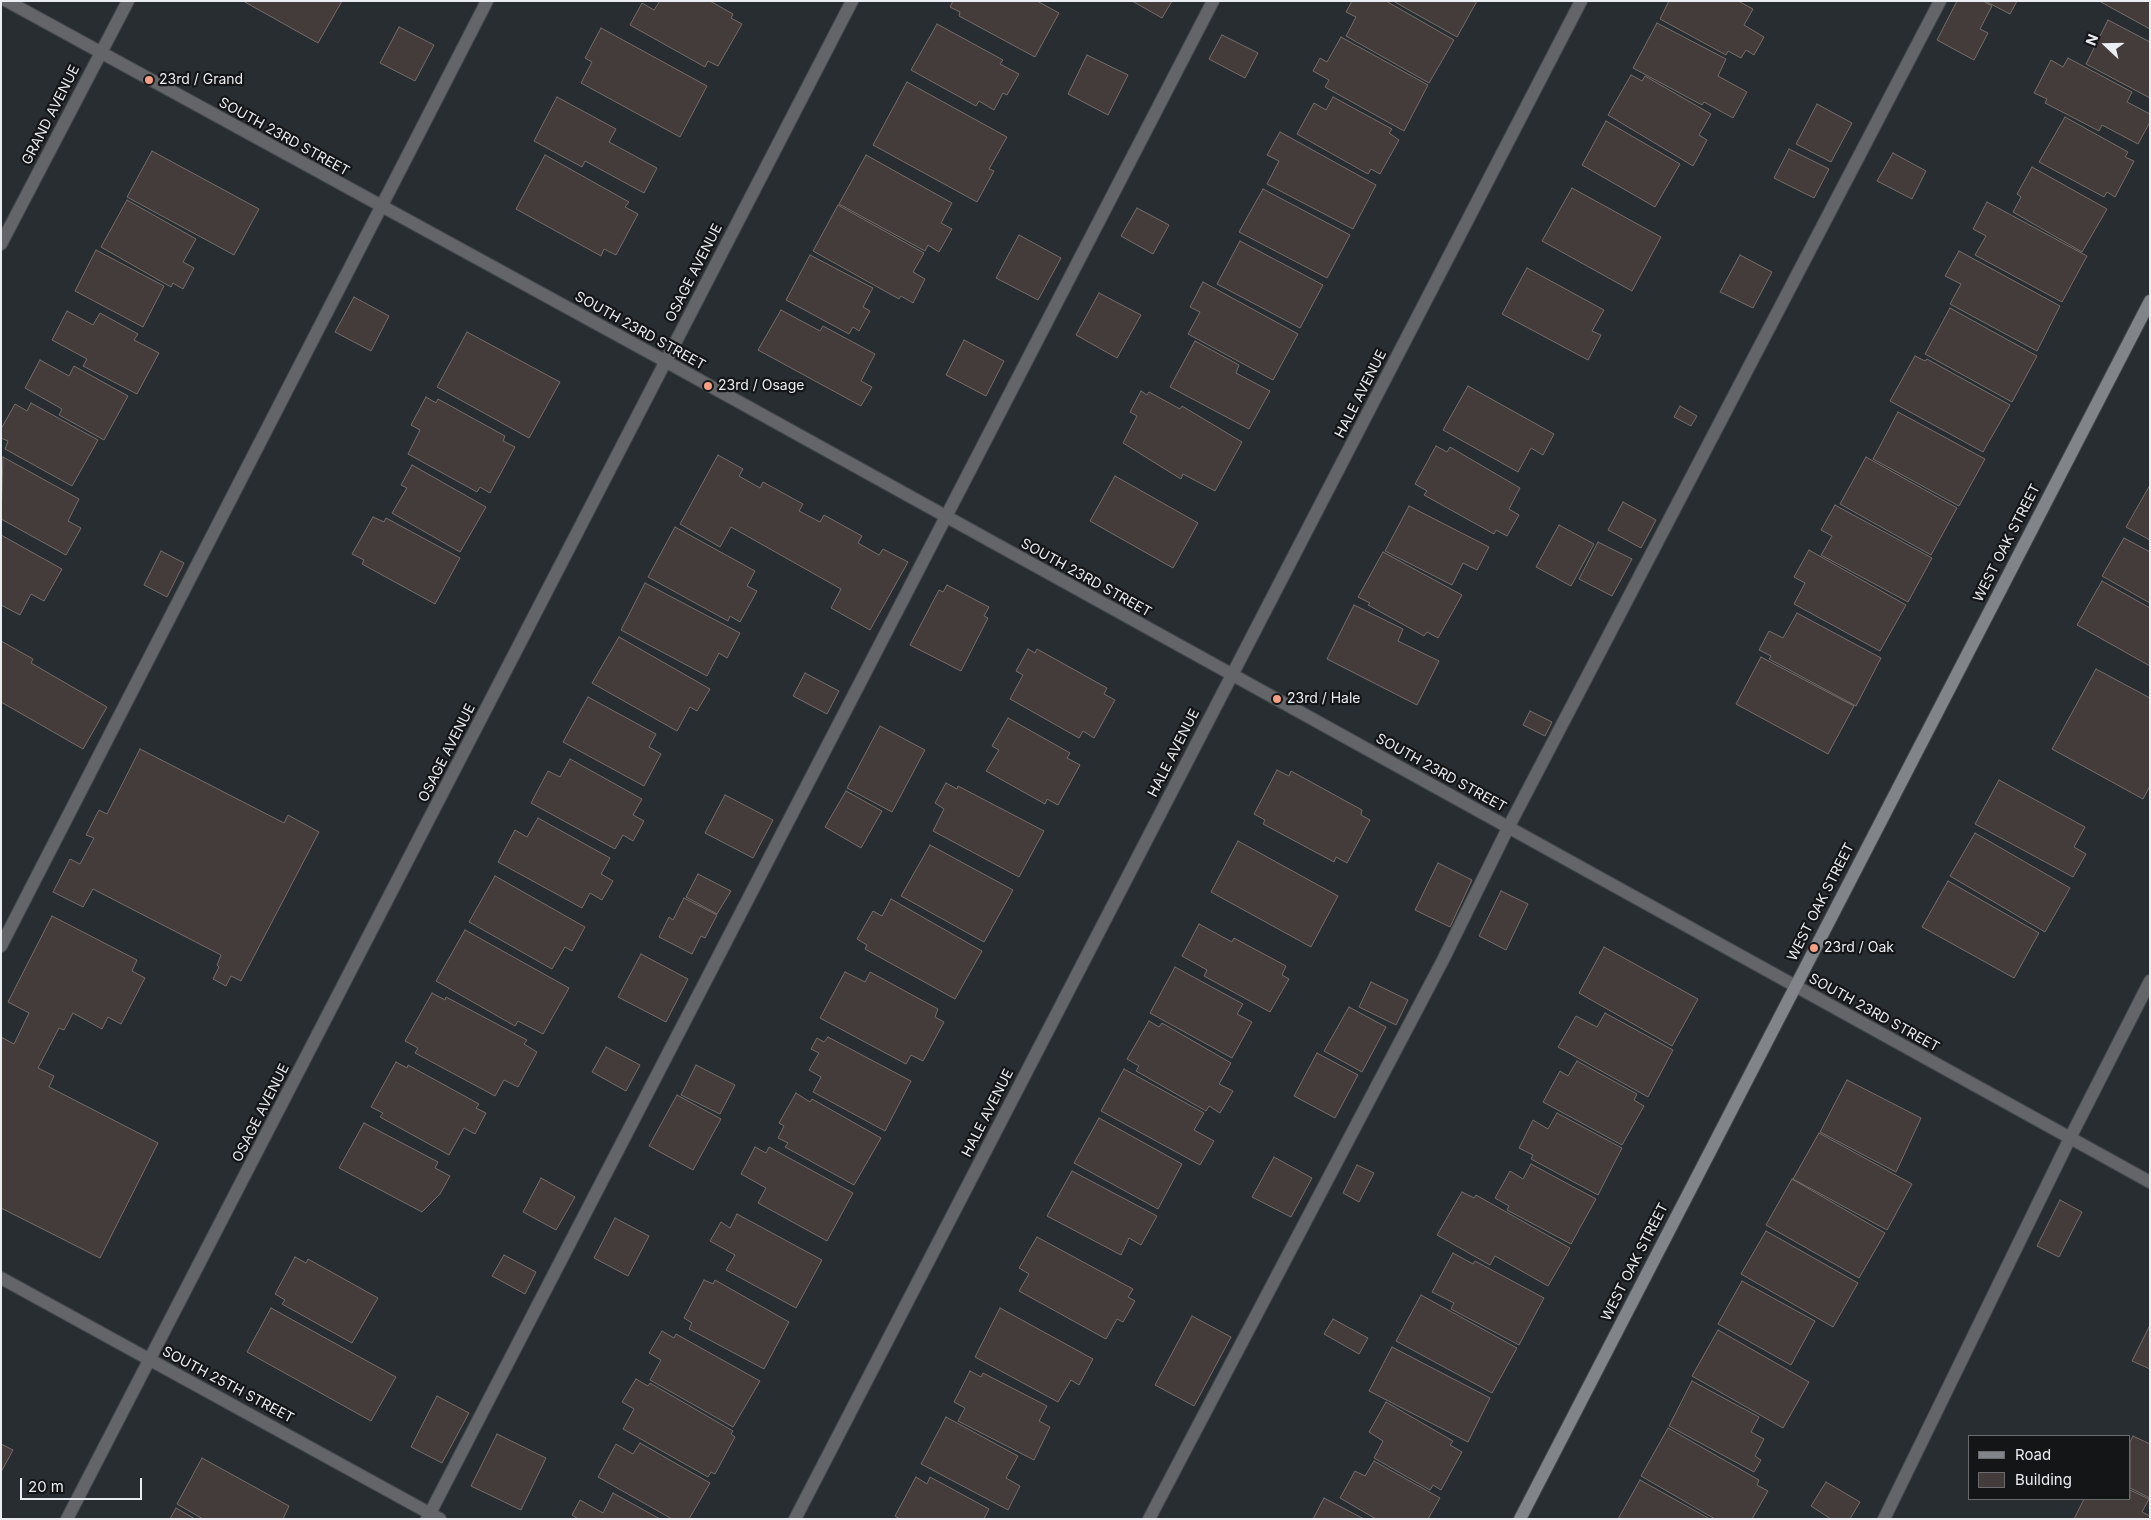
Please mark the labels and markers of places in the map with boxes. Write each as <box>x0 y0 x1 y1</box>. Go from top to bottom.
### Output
place label: 23rd / Grand <box>159 72 243 88</box>
marker: 23rd / Grand <box>143 74 155 86</box>
place label: 23rd / Osage <box>718 378 804 394</box>
marker: 23rd / Osage <box>702 380 714 392</box>
place label: 23rd / Hale <box>1287 691 1361 707</box>
marker: 23rd / Hale <box>1271 693 1283 705</box>
place label: 23rd / Oak <box>1824 940 1894 956</box>
marker: 23rd / Oak <box>1808 942 1820 954</box>

